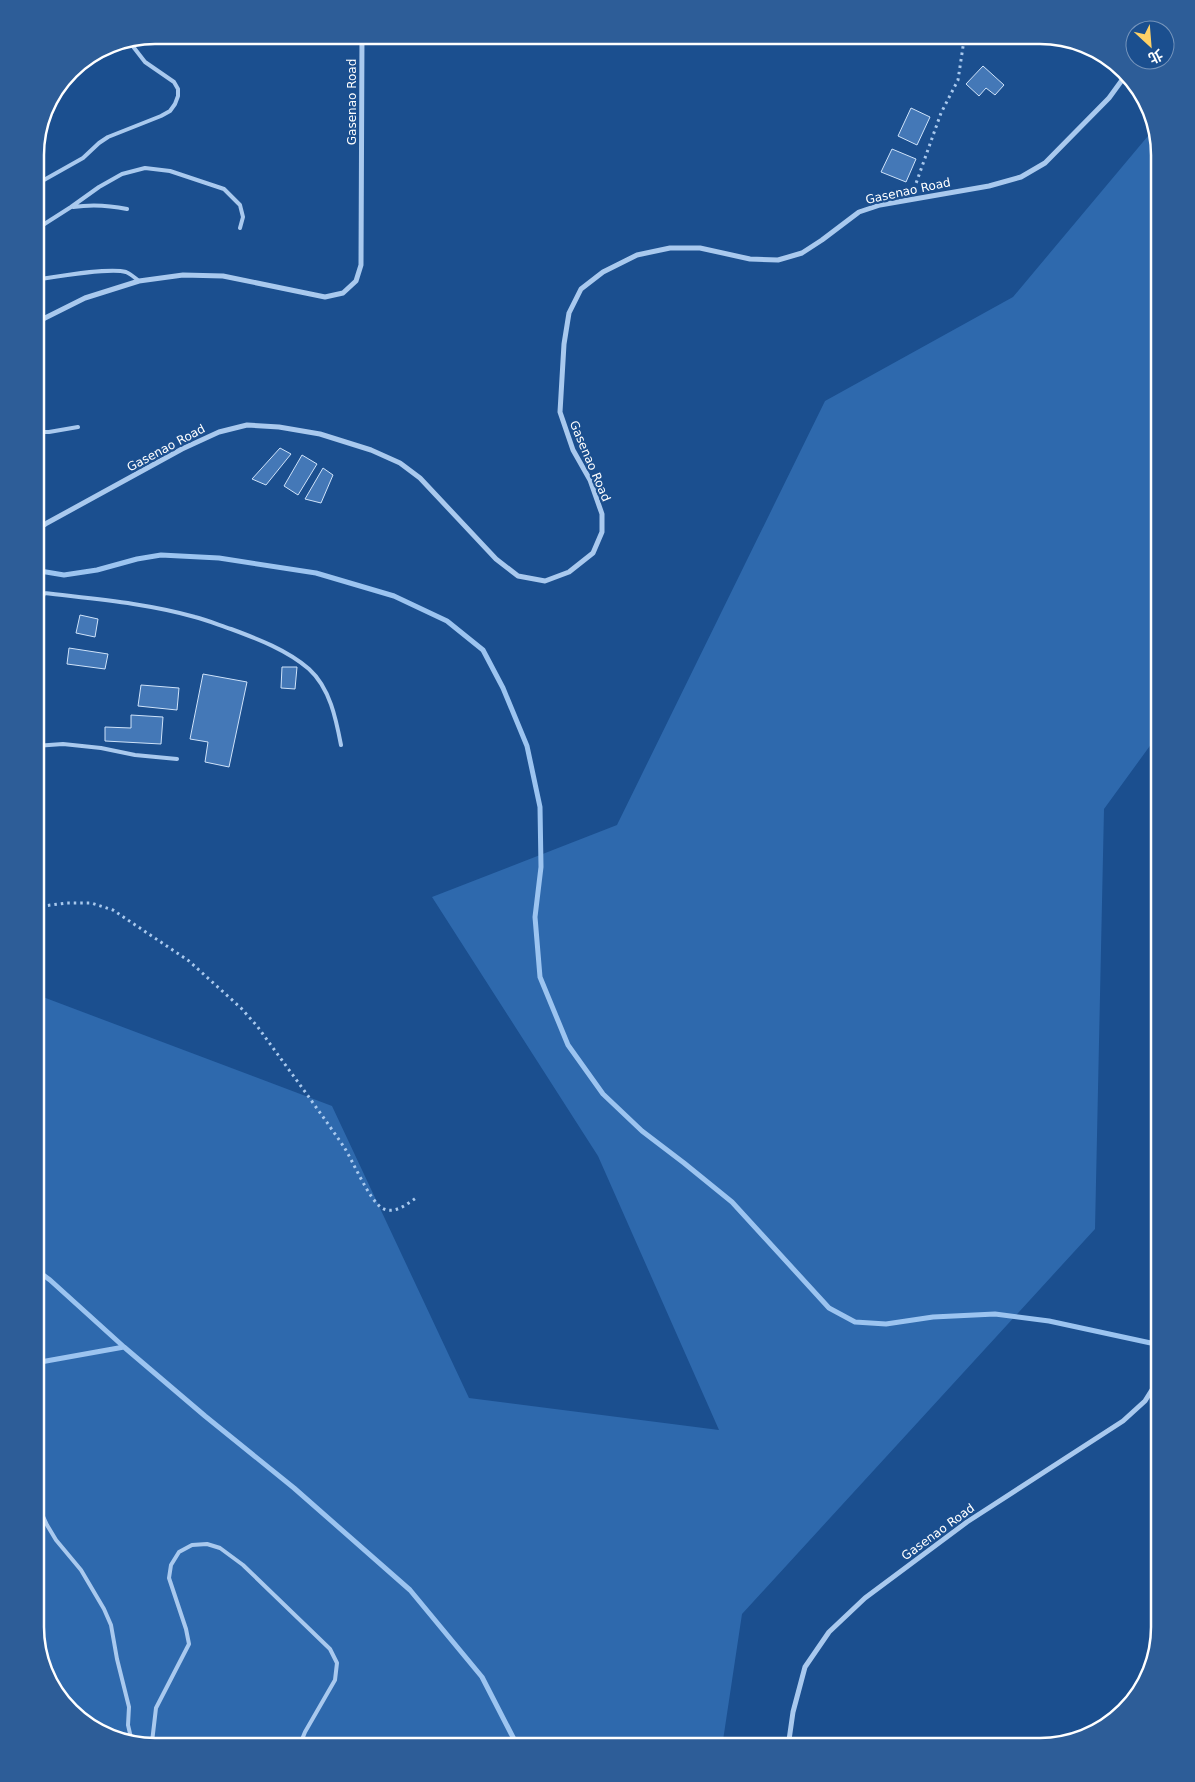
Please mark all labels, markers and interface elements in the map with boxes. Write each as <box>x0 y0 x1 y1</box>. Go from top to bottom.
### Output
north arrow <box>1125 20 1175 70</box>
text: 北 <box>1146 46 1165 67</box>
street label: Gasenao Road <box>345 59 359 145</box>
street label: Gasenao Road <box>864 175 952 207</box>
street label: Gasenao Road <box>567 418 613 504</box>
street label: Gasenao Road <box>125 422 207 474</box>
street label: Gasenao Road <box>899 1501 977 1563</box>

